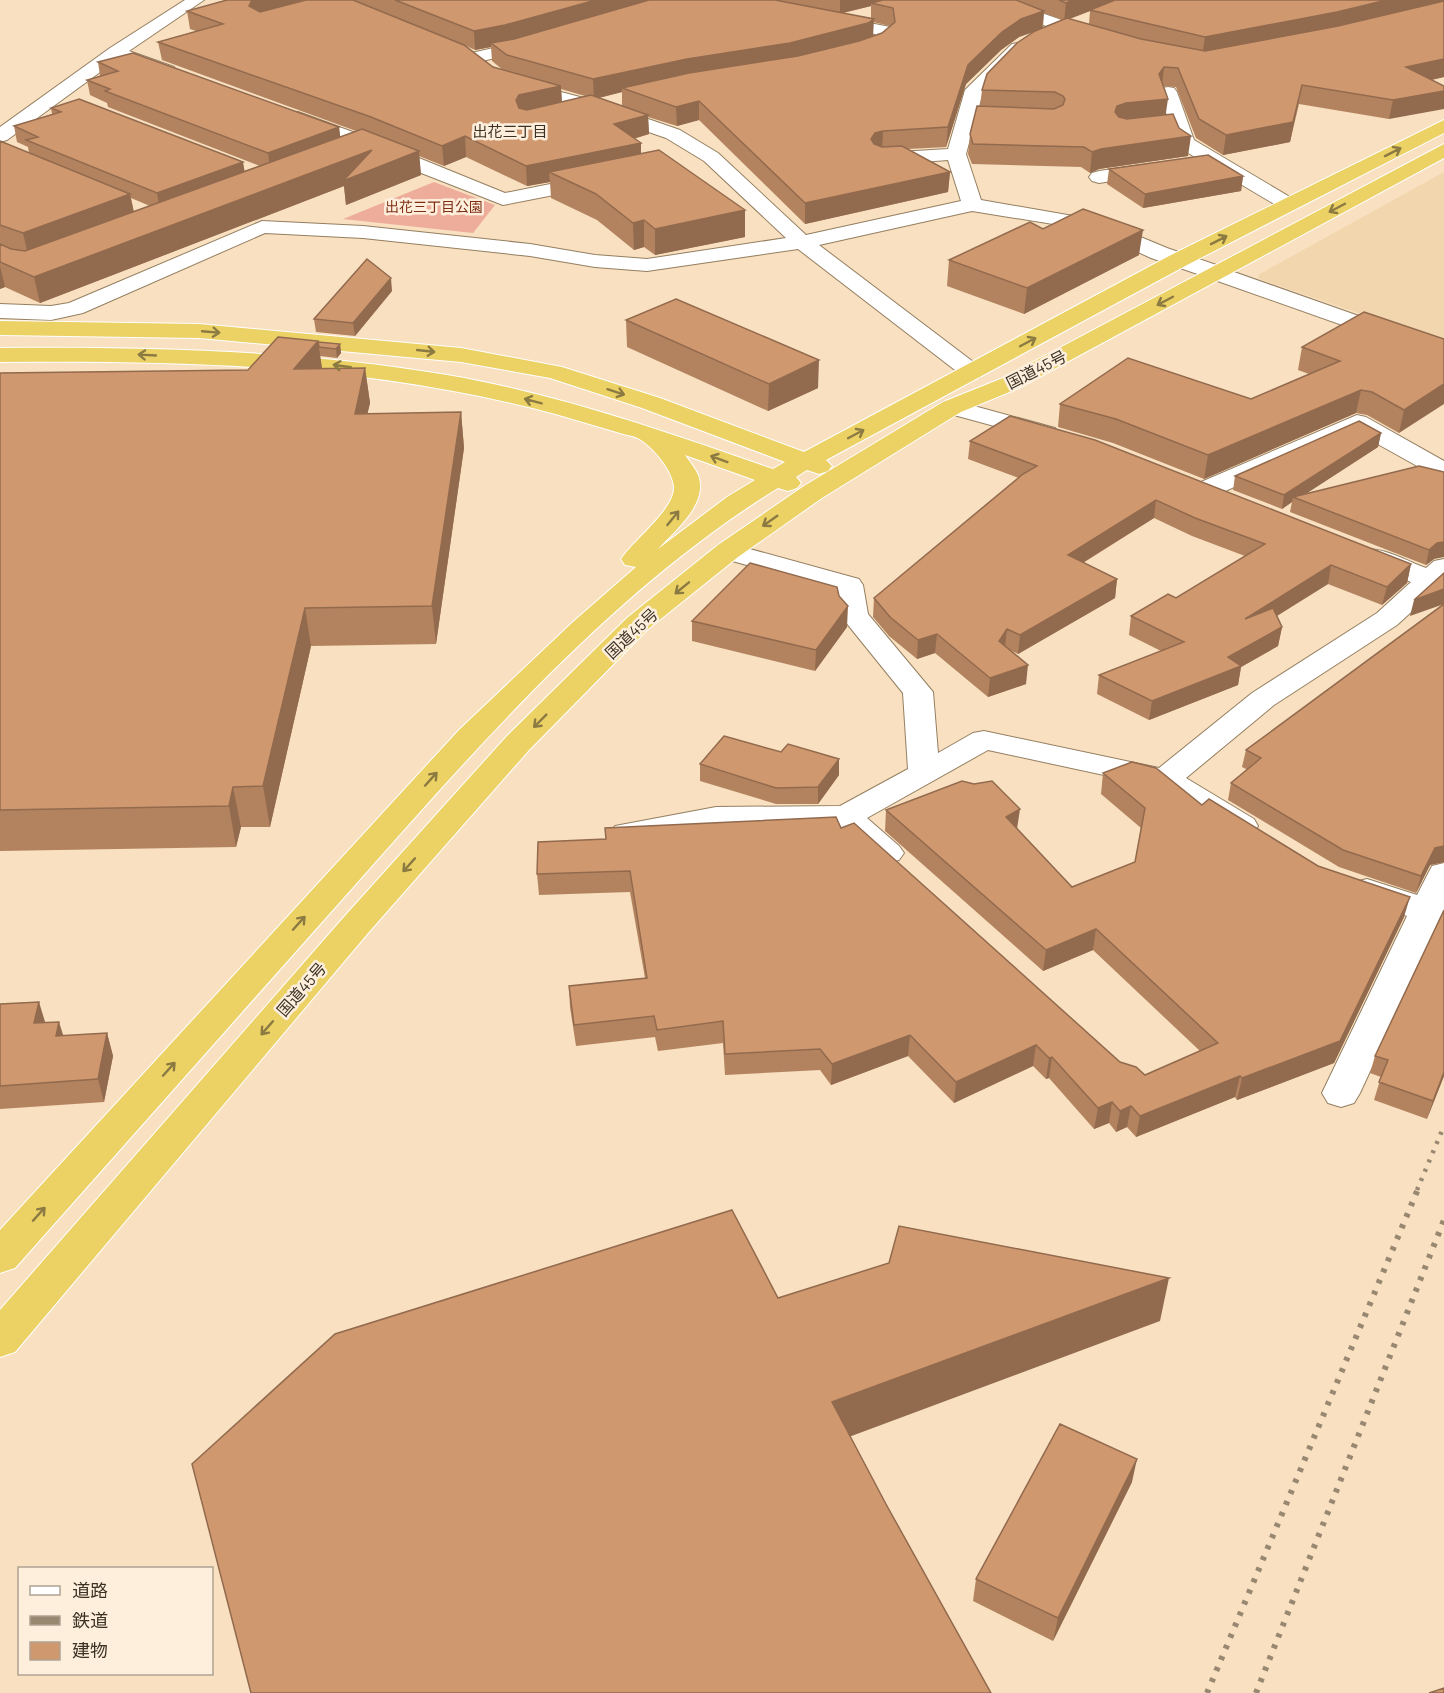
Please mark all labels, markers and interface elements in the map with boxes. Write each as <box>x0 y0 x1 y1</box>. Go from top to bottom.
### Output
district label: 出花三丁目 <box>472 122 548 140</box>
one-way arrow <box>1383 145 1401 157</box>
park label: 出花三丁目公園 <box>385 198 483 215</box>
one-way arrow <box>1329 202 1346 214</box>
one-way arrow <box>1210 234 1227 246</box>
one-way arrow <box>1157 296 1175 307</box>
one-way arrow <box>200 327 220 338</box>
one-way arrow <box>1019 336 1037 347</box>
one-way arrow <box>415 346 435 357</box>
street label: 国道45号 <box>1003 346 1069 392</box>
one-way arrow <box>137 349 157 360</box>
one-way arrow <box>332 361 352 372</box>
one-way arrow <box>606 387 625 398</box>
one-way arrow <box>524 394 543 406</box>
one-way arrow <box>847 428 865 439</box>
one-way arrow <box>710 453 729 464</box>
one-way arrow <box>666 511 680 526</box>
one-way arrow <box>763 515 779 527</box>
one-way arrow <box>675 581 691 594</box>
street label: 国道45号 <box>601 604 661 662</box>
one-way arrow <box>533 713 548 728</box>
one-way arrow <box>424 772 438 787</box>
one-way arrow <box>402 857 416 872</box>
one-way arrow <box>292 916 306 931</box>
street label: 国道45号 <box>272 958 330 1020</box>
one-way arrow <box>261 1020 274 1036</box>
one-way arrow <box>162 1061 176 1076</box>
one-way arrow <box>32 1207 46 1222</box>
legend <box>18 1567 213 1675</box>
text: 道路 <box>72 1579 108 1601</box>
text: 鉄道 <box>72 1609 108 1631</box>
text: 建物 <box>72 1639 108 1661</box>

